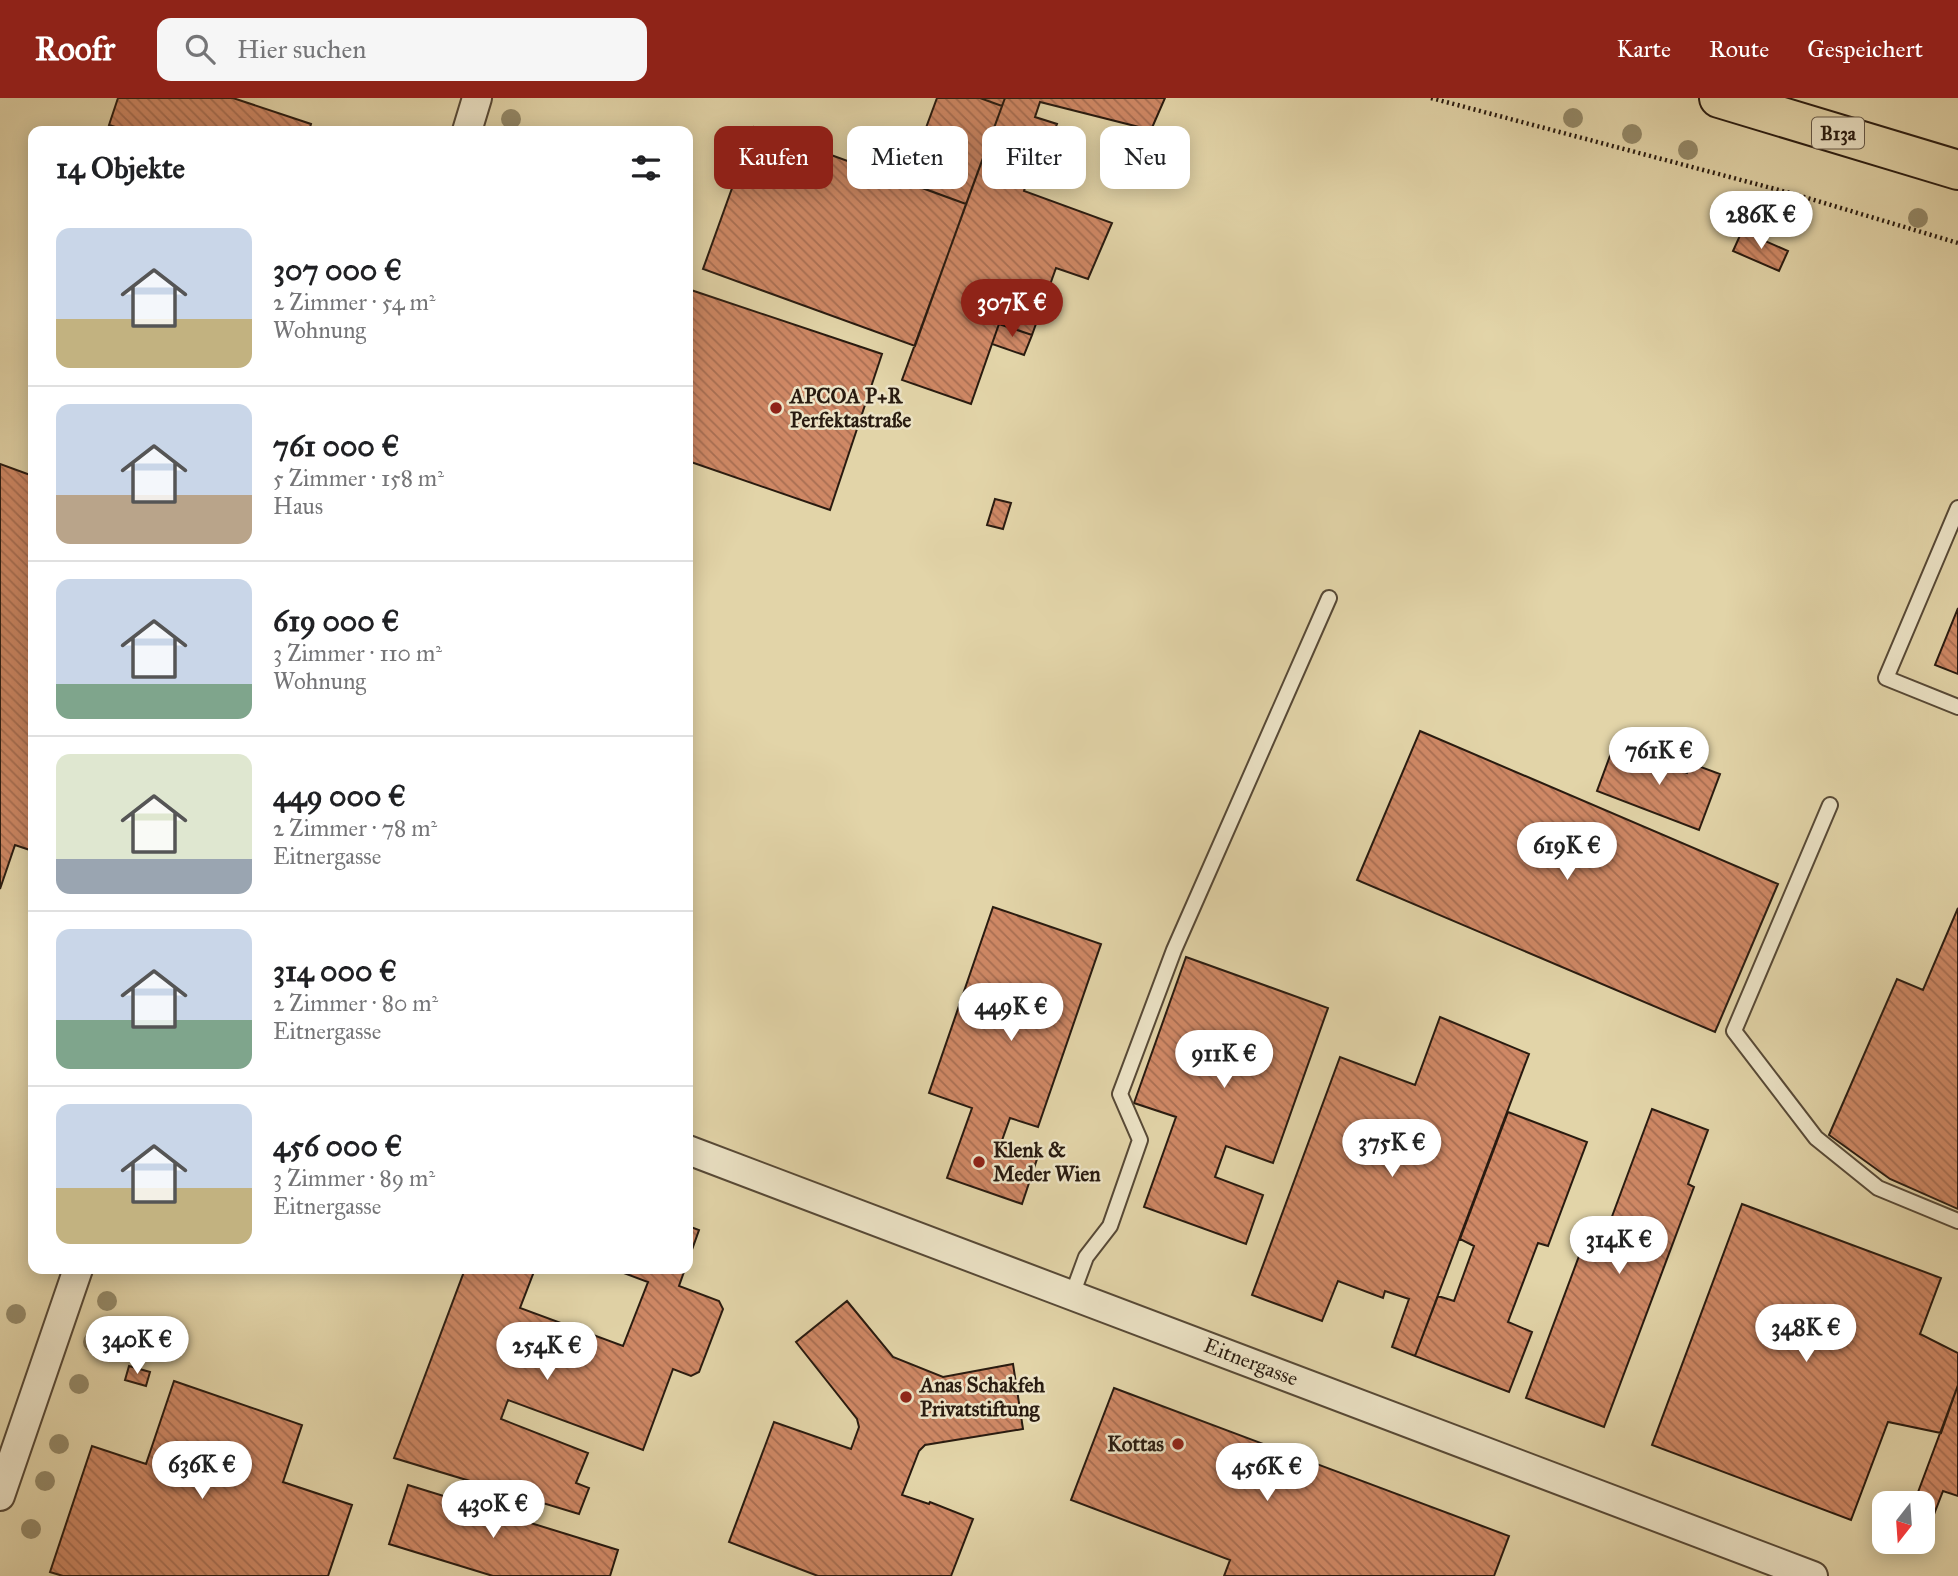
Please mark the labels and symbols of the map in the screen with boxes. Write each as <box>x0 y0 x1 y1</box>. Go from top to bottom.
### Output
road number: B13a <box>1812 118 1864 148</box>
pin: 286K € <box>1704 192 1818 251</box>
pin: 307K € <box>955 280 1069 339</box>
place label: APCOA P+R Perfektastraße <box>788 383 911 433</box>
marker: APCOA P+R Perfektastraße <box>768 400 784 416</box>
pin: 761K € <box>1602 728 1716 787</box>
pin: 619K € <box>1510 822 1624 882</box>
pin: 449K € <box>954 984 1068 1043</box>
pin: 911K € <box>1167 1030 1281 1090</box>
pin: 375K € <box>1335 1119 1449 1179</box>
place label: Klenk & Meder Wien <box>993 1137 1101 1187</box>
marker: Klenk & Meder Wien <box>971 1154 987 1170</box>
pin: 314K € <box>1562 1216 1676 1276</box>
pin: 348K € <box>1749 1304 1863 1364</box>
pin: 340K € <box>80 1316 194 1376</box>
pin: 254K € <box>490 1322 604 1382</box>
street label: Eitnergasse <box>1200 1332 1302 1392</box>
place label: Anas Schakfeh Privatstiftung <box>918 1372 1045 1422</box>
marker: Anas Schakfeh Privatstiftung <box>898 1389 914 1405</box>
place label: Kottas <box>1107 1431 1164 1457</box>
marker: Kottas <box>1170 1436 1186 1452</box>
pin: 636K € <box>145 1442 259 1501</box>
pin: 456K € <box>1210 1444 1324 1503</box>
pin: 430K € <box>436 1480 550 1540</box>
north arrow <box>1872 1491 1936 1554</box>

